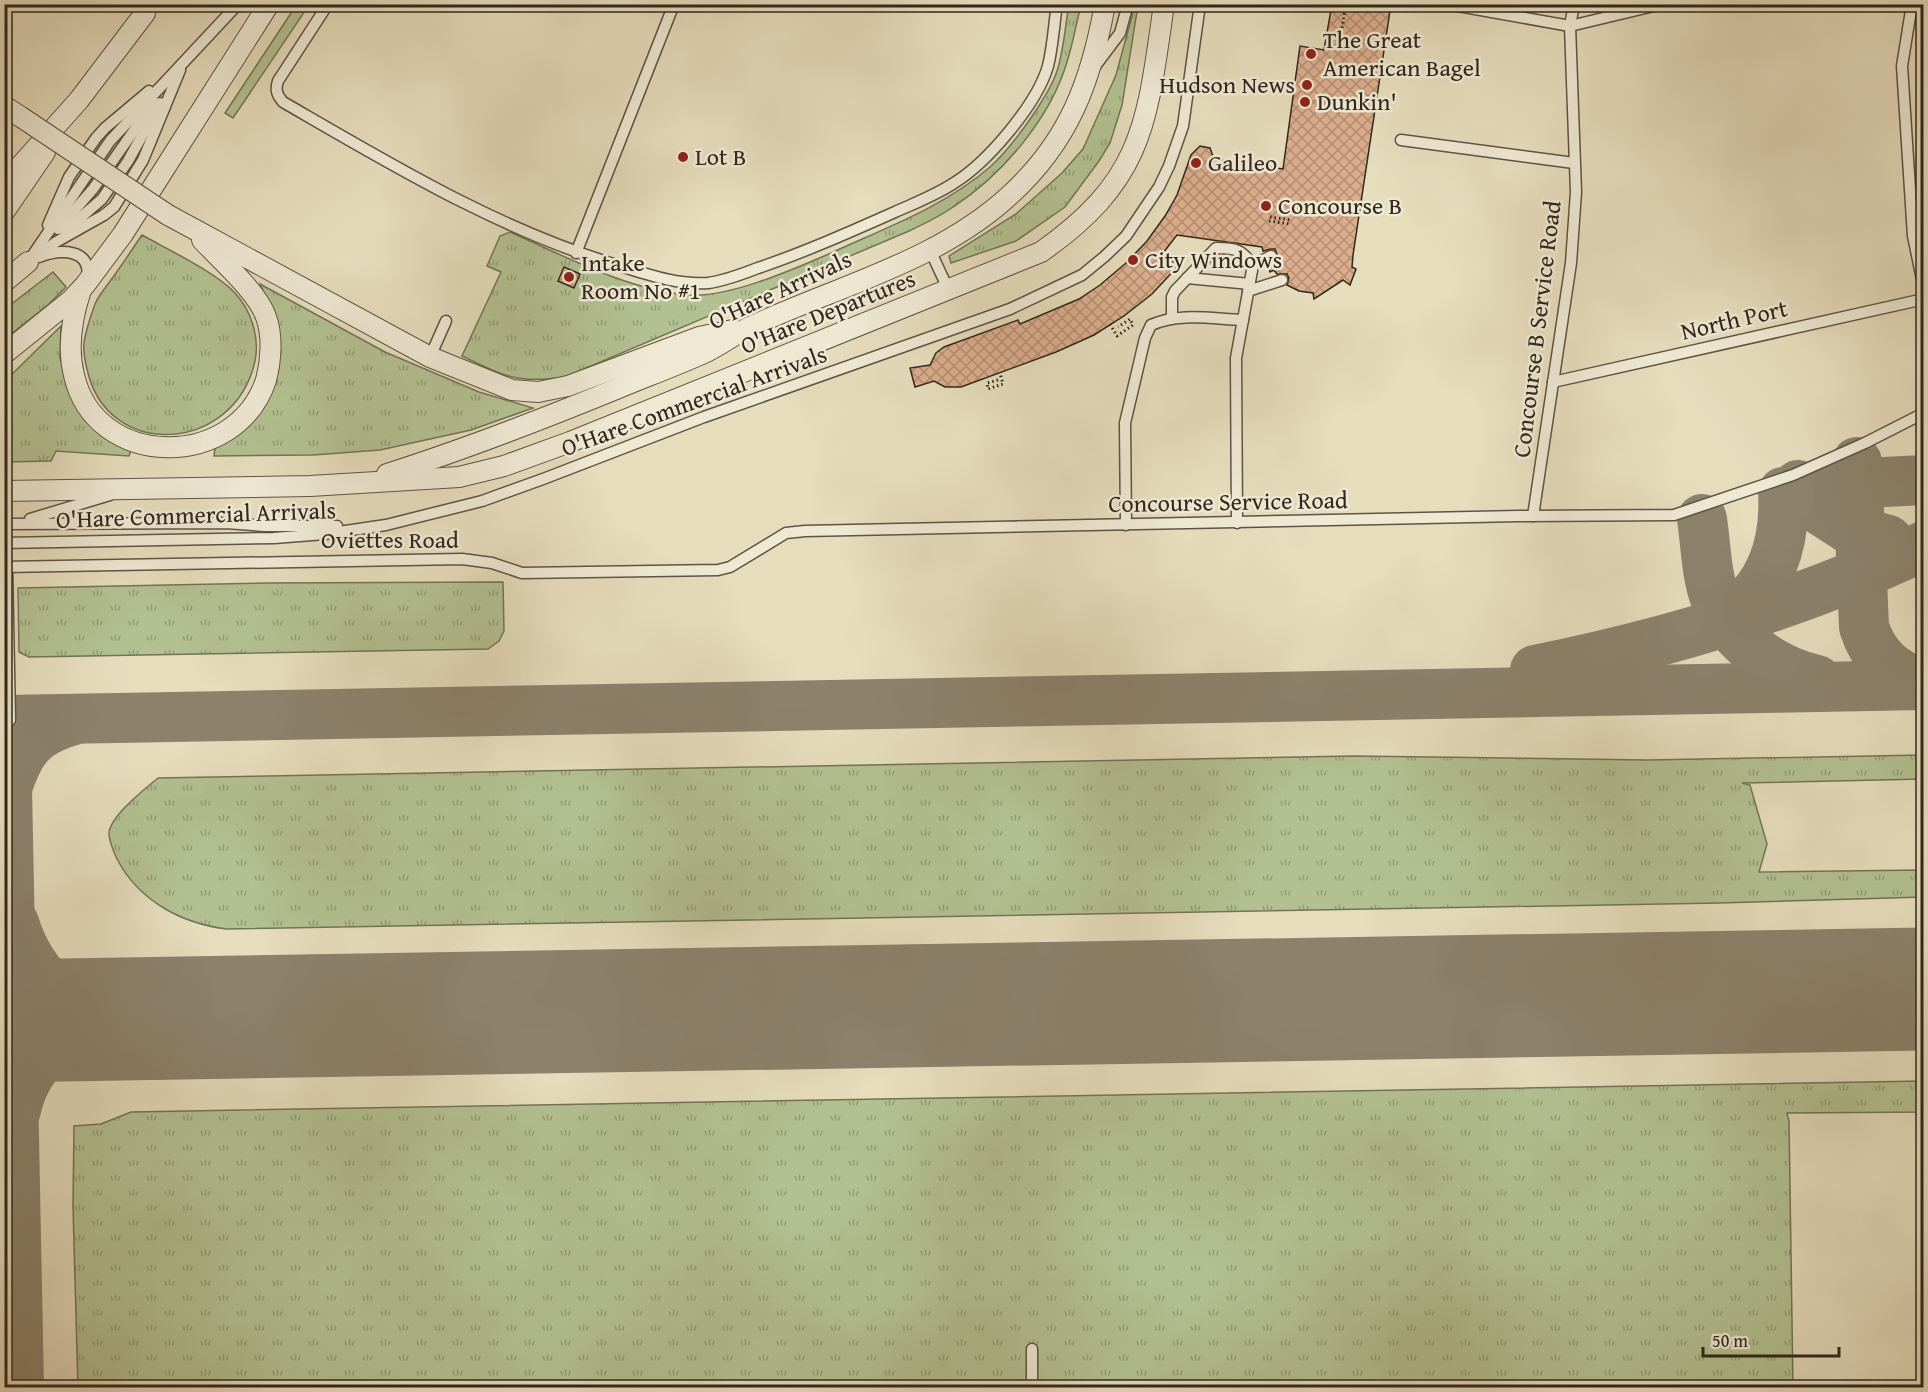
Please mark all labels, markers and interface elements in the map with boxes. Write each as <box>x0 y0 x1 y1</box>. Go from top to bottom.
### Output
place label: The Great American Bagel <box>1323 22 1481 85</box>
marker: The Great American Bagel <box>1304 47 1318 61</box>
place label: Hudson News <box>1159 67 1295 102</box>
marker: Hudson News <box>1300 78 1314 92</box>
place label: Dunkin' <box>1317 84 1397 119</box>
marker: Dunkin' <box>1298 95 1312 109</box>
place label: Lot B <box>695 139 746 174</box>
place label: Galileo <box>1208 145 1277 180</box>
marker: Lot B <box>676 150 690 164</box>
marker: Galileo <box>1189 156 1203 170</box>
place label: Concourse B <box>1278 188 1402 223</box>
street label: Concourse B Service Road <box>1503 198 1570 459</box>
marker: Concourse B <box>1259 199 1273 213</box>
street label: O'Hare Arrivals <box>702 241 857 338</box>
place label: City Windows <box>1145 242 1282 277</box>
place label: Intake Room No #1 <box>581 245 701 308</box>
marker: City Windows <box>1126 253 1140 267</box>
street label: O'Hare Departures <box>735 260 921 363</box>
marker: Intake Room No #1 <box>562 270 576 284</box>
street label: North Port <box>1677 290 1791 349</box>
street label: O'Hare Commercial Arrivals <box>556 336 832 465</box>
street label: Concourse Service Road <box>1108 482 1348 521</box>
street label: O'Hare Commercial Arrivals <box>55 492 337 537</box>
street label: Oviettes Road <box>321 522 459 557</box>
scale bar <box>1703 1320 1840 1358</box>
text: 50 m <box>1712 1327 1748 1354</box>

